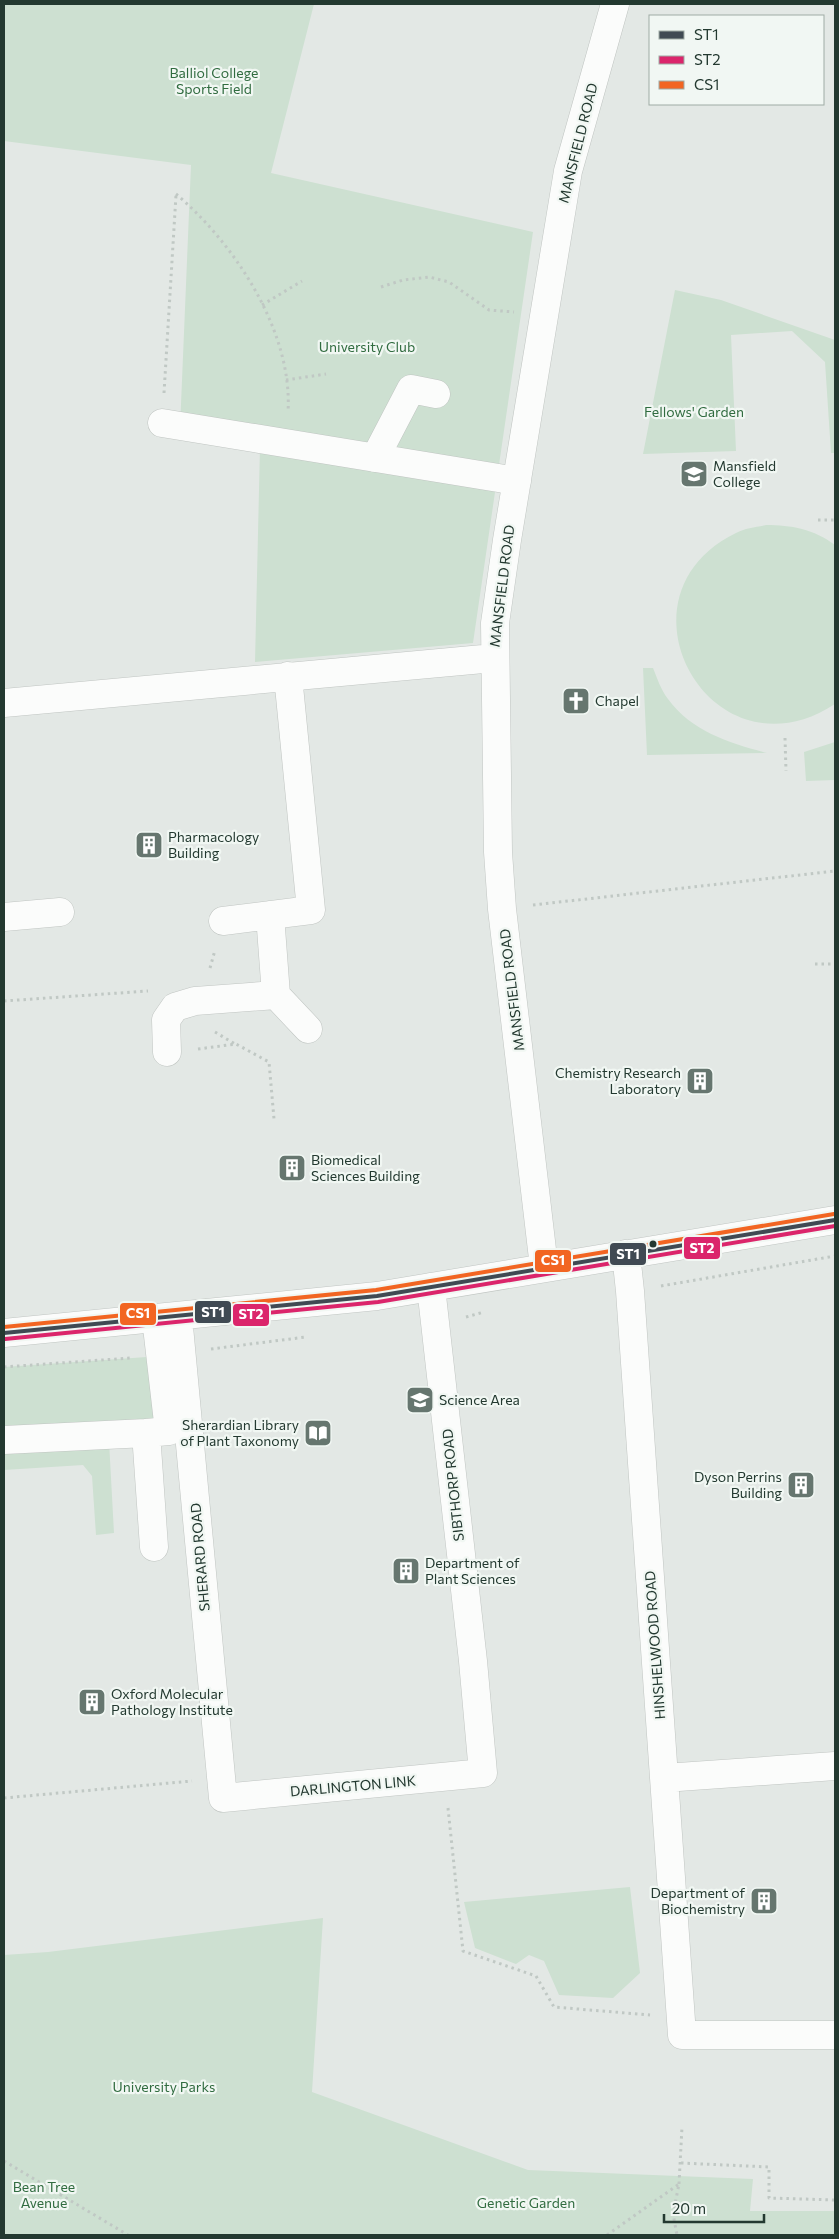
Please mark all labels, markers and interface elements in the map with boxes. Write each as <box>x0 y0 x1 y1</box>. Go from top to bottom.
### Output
legend <box>649 15 824 105</box>
text: ST1 <box>694 25 719 43</box>
text: ST2 <box>694 50 721 68</box>
park label: Balliol College Sports Field <box>170 64 258 97</box>
text: CS1 <box>694 75 720 93</box>
street label: MANSFIELD ROAD <box>554 81 601 205</box>
park label: University Club <box>319 338 415 355</box>
park label: Fellows' Garden <box>644 403 744 420</box>
place label: Mansfield College <box>713 457 776 490</box>
school or university icon: Mansfield College <box>679 459 709 489</box>
street label: MANSFIELD ROAD <box>486 524 517 648</box>
church icon: Chapel <box>561 686 591 716</box>
place label: Chapel <box>595 692 639 709</box>
place label: Pharmacology Building <box>168 828 259 861</box>
building icon: Pharmacology Building <box>134 830 164 860</box>
street label: MANSFIELD ROAD <box>496 928 527 1052</box>
place label: Chemistry Research Laboratory <box>555 1064 681 1097</box>
building icon: Chemistry Research Laboratory <box>685 1066 715 1096</box>
place label: Biomedical Sciences Building <box>311 1151 420 1184</box>
building icon: Biomedical Sciences Building <box>277 1153 307 1183</box>
line badge: ST2 <box>683 1236 721 1260</box>
unlabelled marker <box>648 1239 658 1249</box>
text: ST2 <box>689 1239 715 1256</box>
line badge: ST1 <box>609 1242 647 1266</box>
text: ST1 <box>616 1245 640 1262</box>
line badge: CS1 <box>534 1249 572 1273</box>
text: CS1 <box>541 1251 565 1268</box>
line badge: ST1 <box>194 1300 232 1324</box>
line badge: CS1 <box>119 1302 157 1326</box>
text: ST1 <box>201 1303 225 1320</box>
line badge: ST2 <box>232 1303 270 1327</box>
text: CS1 <box>126 1304 150 1321</box>
text: ST2 <box>238 1305 264 1322</box>
school or university icon: Science Area <box>405 1385 435 1415</box>
place label: Science Area <box>439 1391 520 1408</box>
place label: Sherardian Library of Plant Taxonomy <box>180 1416 299 1449</box>
library icon: Sherardian Library of Plant Taxonomy <box>303 1418 333 1448</box>
street label: SIBTHORP ROAD <box>438 1428 467 1542</box>
place label: Dyson Perrins Building <box>694 1468 782 1501</box>
building icon: Dyson Perrins Building <box>786 1470 816 1500</box>
street label: SHERARD ROAD <box>186 1502 213 1612</box>
place label: Department of Plant Sciences <box>425 1554 520 1587</box>
building icon: Department of Plant Sciences <box>391 1556 421 1586</box>
street label: HINSHELWOOD ROAD <box>641 1570 668 1720</box>
place label: Oxford Molecular Pathology Institute <box>111 1685 233 1718</box>
building icon: Oxford Molecular Pathology Institute <box>77 1687 107 1717</box>
street label: DARLINGTON LINK <box>289 1772 417 1799</box>
place label: Department of Biochemistry <box>651 1884 745 1917</box>
building icon: Department of Biochemistry <box>749 1886 779 1916</box>
park label: University Parks <box>113 2078 215 2095</box>
park label: Bean Tree Avenue <box>13 2178 75 2211</box>
scale bar <box>664 2192 764 2224</box>
park label: Genetic Garden <box>477 2194 575 2211</box>
text: 20 m <box>672 2199 706 2217</box>

